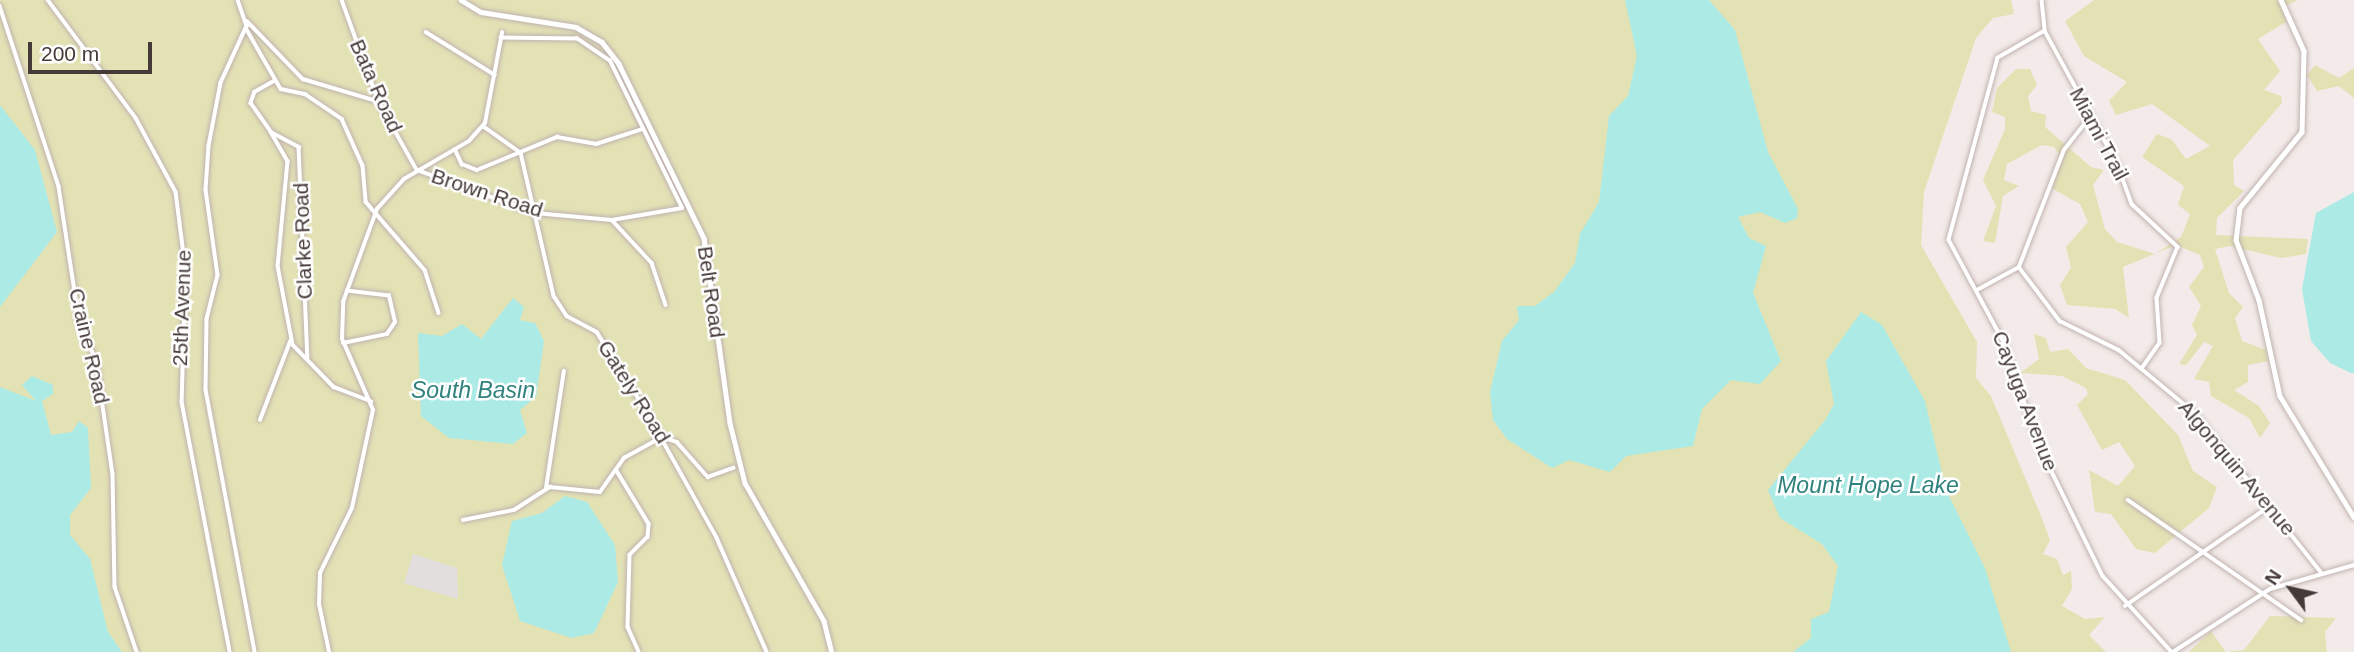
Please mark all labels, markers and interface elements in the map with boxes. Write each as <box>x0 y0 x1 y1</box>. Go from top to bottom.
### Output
scale bar <box>32 28 156 72</box>
street label: Bata Road <box>344 36 408 136</box>
text: 200 m <box>41 42 99 65</box>
street label: Miami Trail <box>2064 83 2134 185</box>
street label: Brown Road <box>428 163 546 223</box>
street label: Clarke Road <box>288 182 318 300</box>
street label: Belt Road <box>692 245 730 339</box>
street label: 25th Avenue <box>167 249 197 367</box>
street label: Craine Road <box>63 286 115 406</box>
street label: Cayuga Avenue <box>1987 327 2063 475</box>
street label: Gately Road <box>592 336 676 448</box>
water label: South Basin <box>411 376 535 404</box>
street label: Algonquin Avenue <box>2173 395 2301 541</box>
water label: Mount Hope Lake <box>1777 471 1959 499</box>
north arrow <box>2256 554 2326 624</box>
text: N <box>2260 566 2286 589</box>

